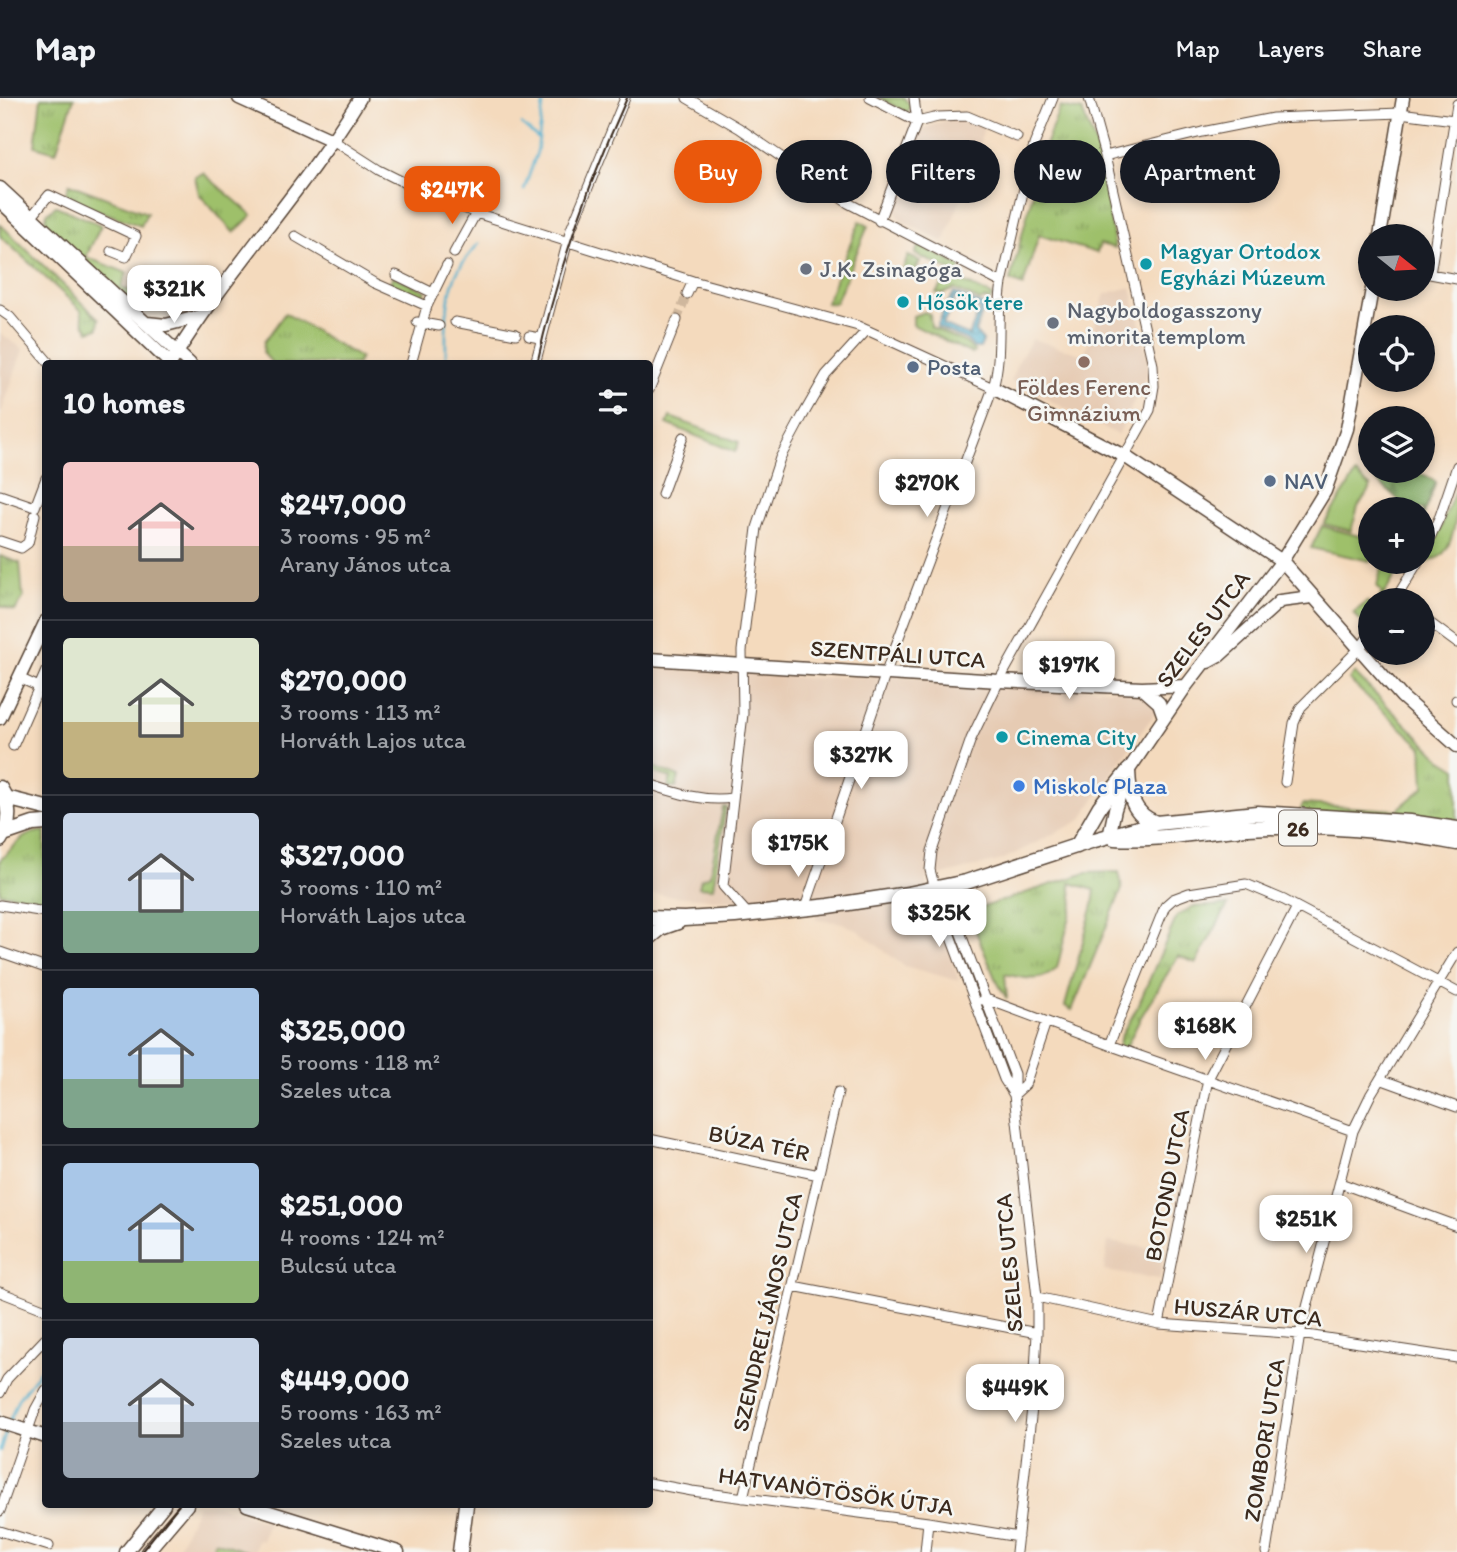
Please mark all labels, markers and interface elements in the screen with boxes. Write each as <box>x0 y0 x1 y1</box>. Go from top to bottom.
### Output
text: Map <box>35 29 96 68</box>
text: Map <box>1176 34 1220 63</box>
text: Layers <box>1258 34 1325 63</box>
text: Share <box>1363 34 1422 63</box>
chip: Buy <box>674 140 762 203</box>
chip: Rent <box>776 140 872 203</box>
chip: Filters <box>886 140 1000 203</box>
chip: New <box>1014 140 1106 203</box>
chip: Apartment <box>1120 140 1280 203</box>
pin: $247K <box>403 166 501 226</box>
text: $247K <box>420 175 484 203</box>
north arrow <box>1358 224 1435 301</box>
map controls <box>1358 224 1435 665</box>
place label: Magyar Ortodox Egyházi Múzeum <box>1160 237 1326 291</box>
place label: J.K. Zsinagóga <box>820 255 962 283</box>
marker: Magyar Ortodox Egyházi Múzeum <box>1138 256 1154 272</box>
marker: J.K. Zsinagóga <box>798 261 814 277</box>
pin: $321K <box>125 266 223 325</box>
text: $321K <box>143 274 205 302</box>
place label: Hősök tere <box>917 288 1023 316</box>
marker: Hősök tere <box>895 294 911 310</box>
place label: Nagyboldogasszony minorita templom <box>1067 296 1262 350</box>
marker: Nagyboldogasszony minorita templom <box>1045 315 1061 331</box>
button: locate <box>1358 315 1435 392</box>
place label: Posta <box>927 353 981 381</box>
marker: Földes Ferenc Gimnázium <box>1076 354 1092 370</box>
marker: Posta <box>905 359 921 375</box>
place label: Földes Ferenc Gimnázium <box>1017 373 1151 427</box>
icon: filters <box>594 383 632 421</box>
text: 10 homes <box>63 384 186 421</box>
button: layers <box>1358 406 1435 483</box>
pin: $270K <box>878 460 976 519</box>
place label: NAV <box>1284 467 1328 495</box>
text: $270K <box>895 468 959 496</box>
marker: NAV <box>1262 473 1278 489</box>
text: $247,000 <box>280 485 406 522</box>
icon: home <box>119 490 203 574</box>
button: + <box>1358 497 1435 574</box>
text: 3 rooms · 95 m² <box>280 522 431 550</box>
text: Arany János utca <box>280 550 451 578</box>
street label: SZELES UTCA <box>1150 565 1256 693</box>
button: − <box>1358 588 1435 665</box>
street label: SZENTPÁLI UTCA <box>810 634 987 674</box>
pin: $197K <box>1020 642 1118 701</box>
text: $197K <box>1039 650 1099 678</box>
text: $270,000 <box>280 661 407 698</box>
icon: home <box>119 666 203 750</box>
text: 3 rooms · 113 m² <box>280 698 441 726</box>
place label: Cinema City <box>1016 723 1137 751</box>
text: Horváth Lajos utca <box>280 726 466 754</box>
marker: Cinema City <box>994 729 1010 745</box>
pin: $327K <box>812 732 910 791</box>
text: $327K <box>830 740 892 768</box>
place label: Miskolc Plaza <box>1033 772 1167 800</box>
marker: Miskolc Plaza <box>1011 778 1027 794</box>
road number: 26 <box>1279 810 1317 846</box>
pin: $175K <box>749 820 847 879</box>
text: $175K <box>768 828 828 856</box>
text: $327,000 <box>280 836 405 873</box>
icon: home <box>119 841 203 925</box>
text: 3 rooms · 110 m² <box>280 873 442 901</box>
pin: $325K <box>890 890 988 949</box>
text: $325K <box>907 898 971 926</box>
text: Horváth Lajos utca <box>280 901 466 929</box>
pin: $168K <box>1156 1002 1254 1062</box>
text: $325,000 <box>280 1011 406 1048</box>
text: $168K <box>1174 1011 1236 1039</box>
icon: home <box>119 1016 203 1100</box>
text: 5 rooms · 118 m² <box>280 1048 440 1076</box>
text: Szeles utca <box>280 1076 391 1104</box>
street label: BOTOND UTCA <box>1139 1106 1196 1264</box>
street label: BÚZA TÉR <box>706 1119 812 1167</box>
text: $251,000 <box>280 1186 403 1223</box>
street label: SZENDREI JÁNOS UTCA <box>726 1190 808 1434</box>
icon: home <box>119 1191 203 1275</box>
street label: SZELES UTCA <box>989 1192 1029 1333</box>
pin: $251K <box>1257 1196 1355 1255</box>
text: $251K <box>1275 1204 1337 1232</box>
text: 4 rooms · 124 m² <box>280 1223 445 1251</box>
text: Bulcsú utca <box>280 1251 396 1279</box>
street label: HUSZÁR UTCA <box>1173 1292 1324 1332</box>
street label: ZOMBORI UTCA <box>1237 1356 1291 1524</box>
text: $449,000 <box>280 1361 410 1398</box>
pin: $449K <box>966 1364 1064 1424</box>
icon: home <box>119 1366 203 1450</box>
text: $449K <box>982 1373 1048 1401</box>
text: 5 rooms · 163 m² <box>280 1398 442 1426</box>
text: Szeles utca <box>280 1426 391 1454</box>
street label: HATVANÖTÖSÖK ÚTJA <box>717 1461 956 1521</box>

